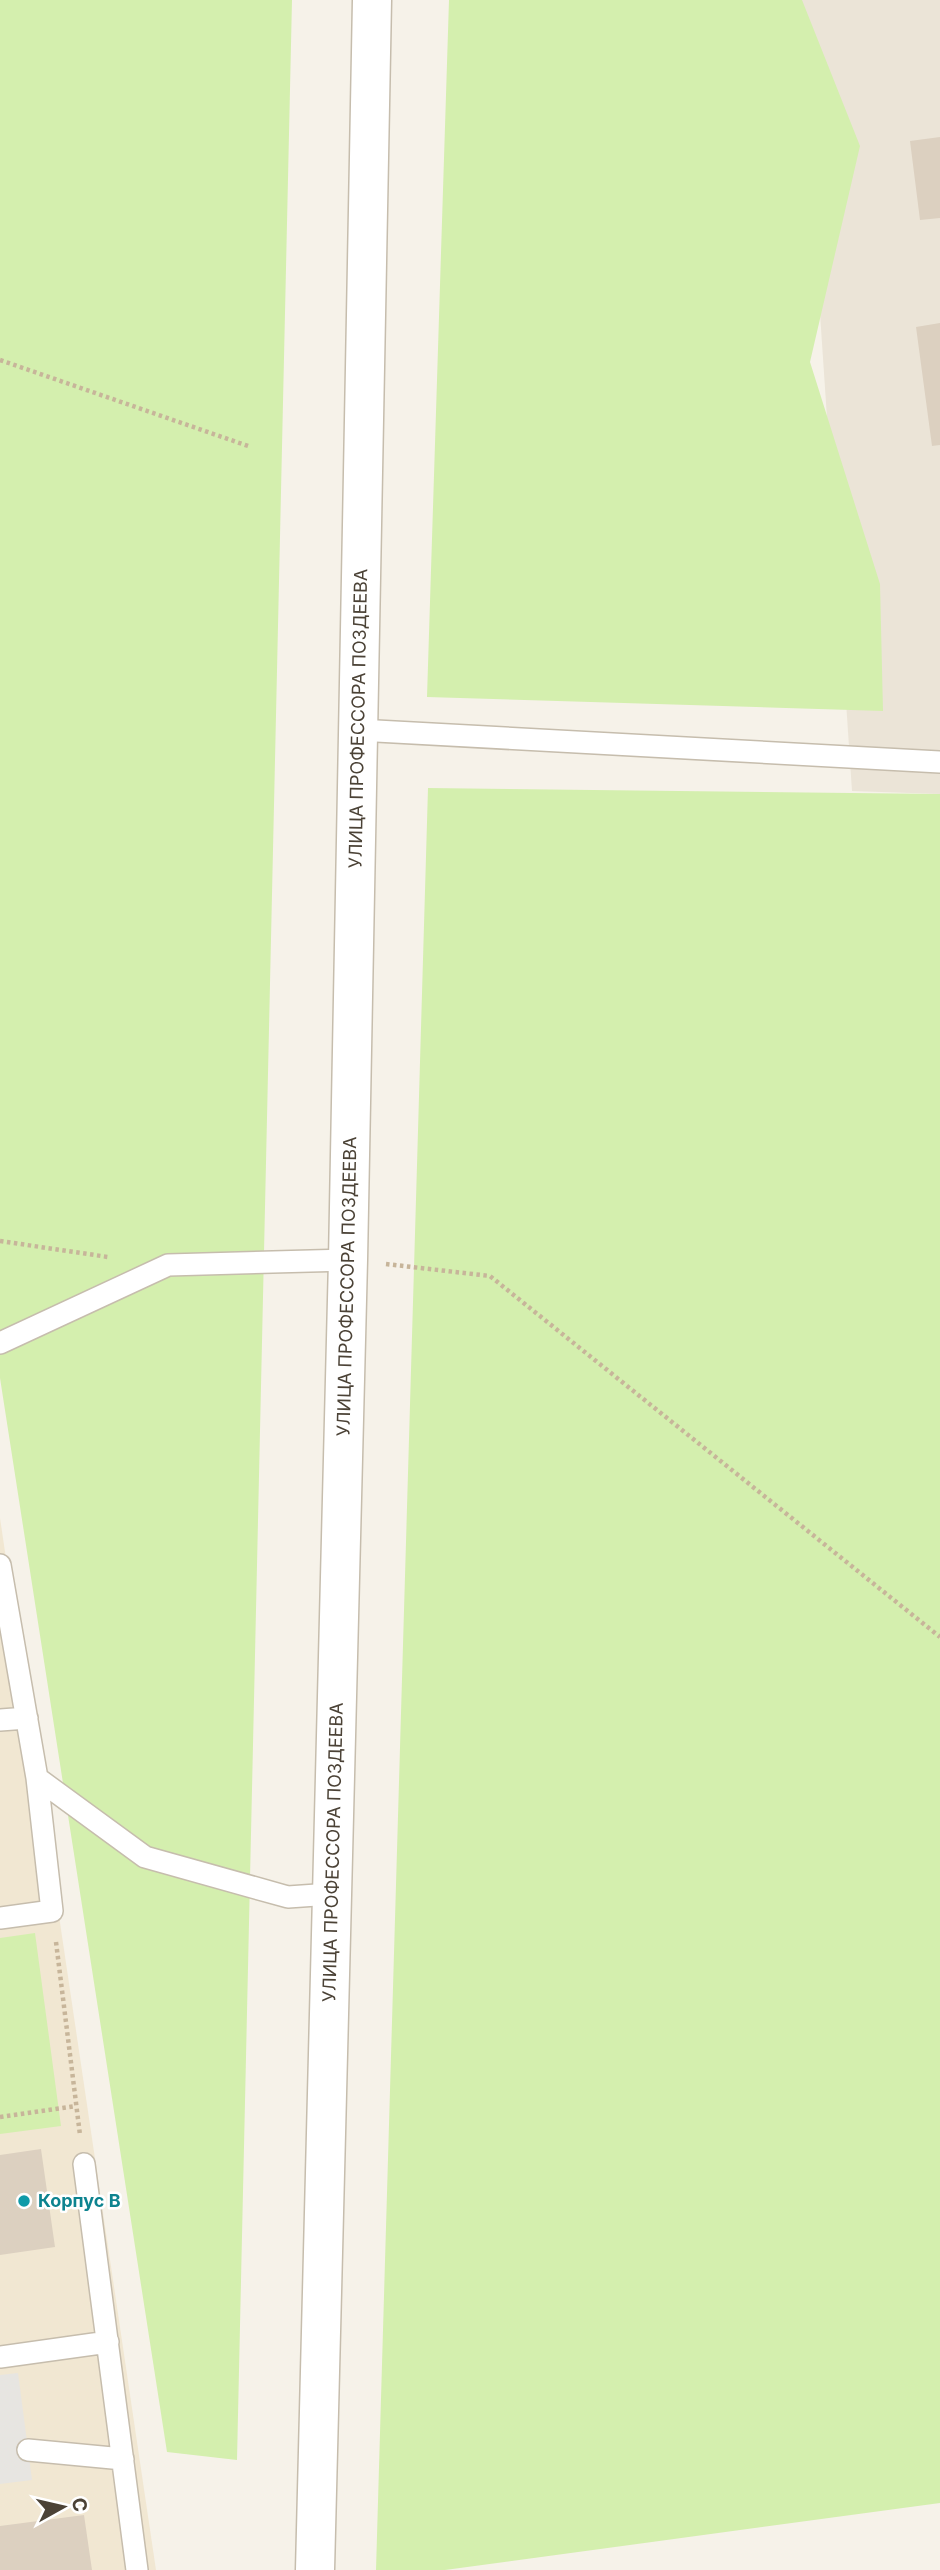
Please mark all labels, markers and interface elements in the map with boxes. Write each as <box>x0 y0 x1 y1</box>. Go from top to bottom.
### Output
street label: УЛИЦА ПРОФЕССОРА ПОЗДЕЕВА <box>344 568 371 869</box>
street label: УЛИЦА ПРОФЕССОРА ПОЗДЕЕВА <box>333 1136 360 1437</box>
street label: УЛИЦА ПРОФЕССОРА ПОЗДЕЕВА <box>318 1702 347 2002</box>
place label: Корпус В <box>38 2190 121 2211</box>
marker: Корпус В <box>16 2193 32 2209</box>
north arrow <box>28 2472 98 2542</box>
text: С <box>67 2496 92 2513</box>

